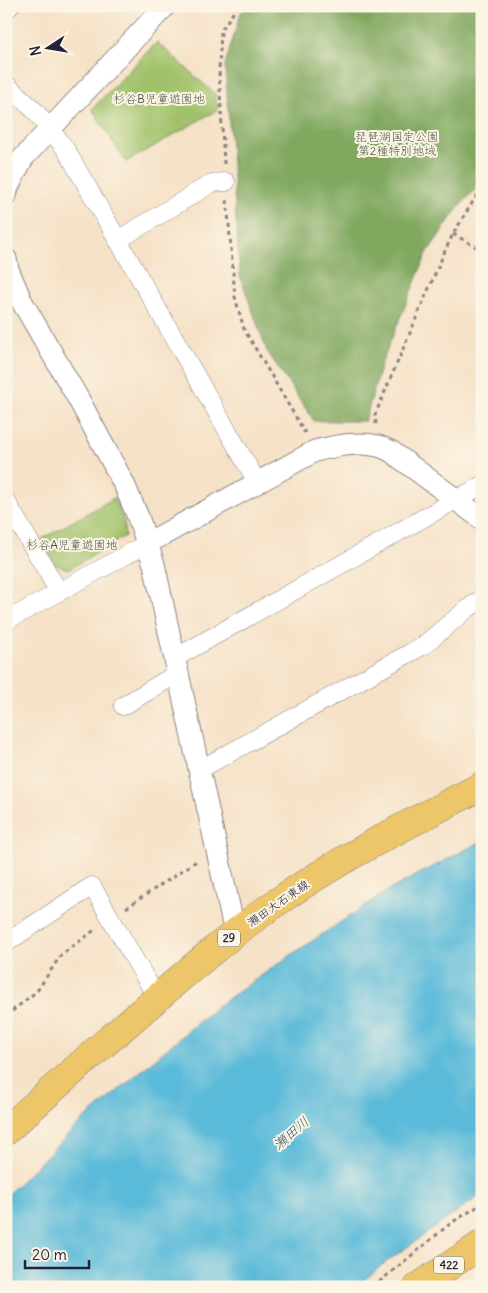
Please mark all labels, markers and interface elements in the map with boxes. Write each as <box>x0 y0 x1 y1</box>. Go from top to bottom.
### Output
north arrow <box>22 22 72 72</box>
text: N <box>25 44 45 57</box>
park label: 杉谷B児童遊園地 <box>113 91 205 106</box>
park label: 琵琶湖国定公園 第2種特別地域 <box>355 129 439 158</box>
park label: 杉谷A児童遊園地 <box>26 537 118 552</box>
street label: 瀬田大石東線 <box>244 876 312 930</box>
road number: 29 <box>218 930 240 946</box>
water label: 瀬田川 <box>269 1112 313 1154</box>
scale bar <box>25 1238 89 1270</box>
text: 20 m <box>32 1245 67 1264</box>
road number: 422 <box>434 1256 464 1274</box>

